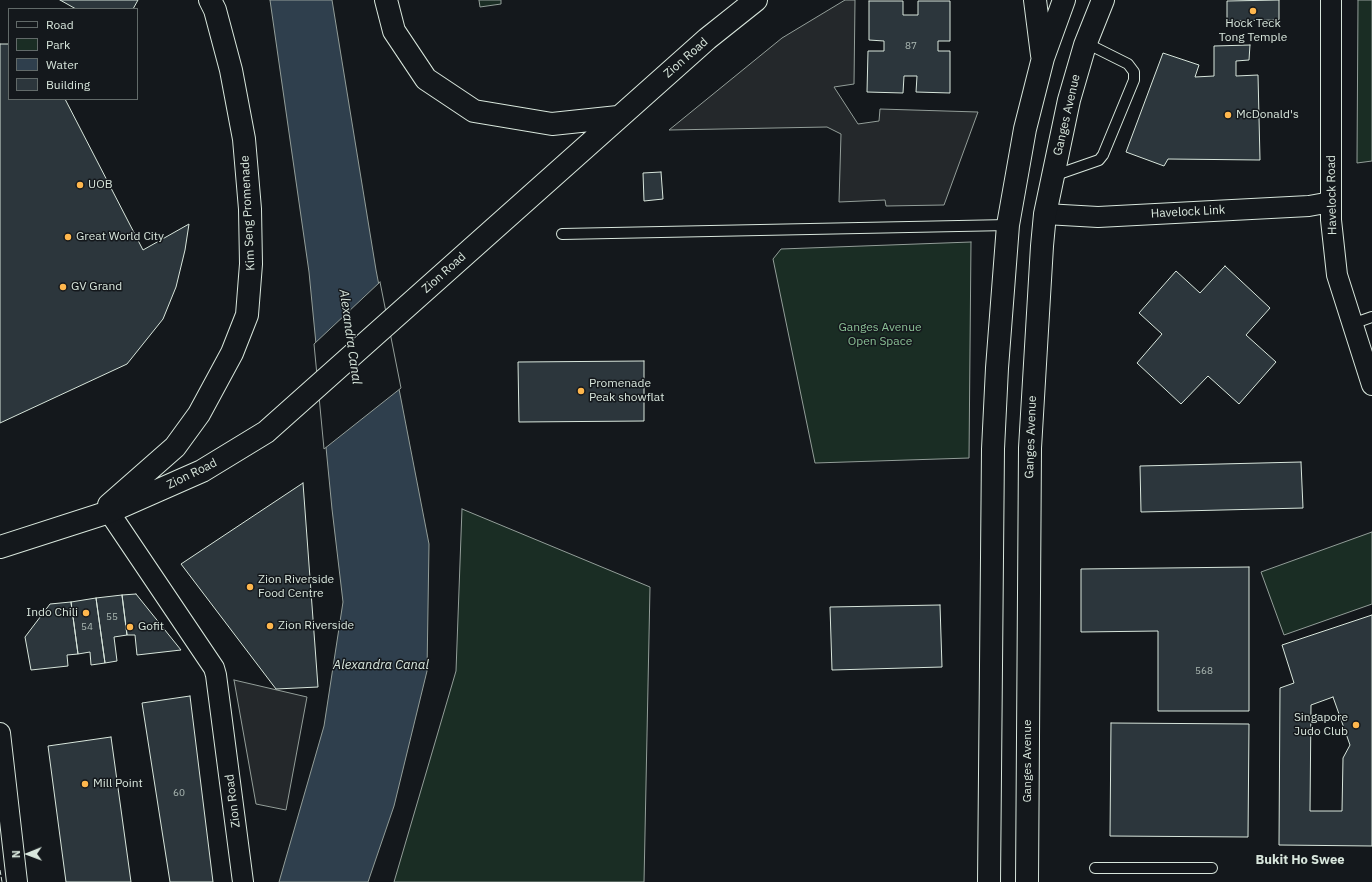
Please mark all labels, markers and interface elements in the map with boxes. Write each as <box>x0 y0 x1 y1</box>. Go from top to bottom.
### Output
marker: Hock Teck Tong Temple <box>1248 6 1258 16</box>
legend <box>8 8 138 100</box>
text: Road <box>46 17 74 32</box>
place label: Hock Teck Tong Temple <box>1219 17 1287 45</box>
street label: Zion Road <box>661 35 711 81</box>
text: Park <box>46 37 70 52</box>
house number: 87 <box>905 40 917 52</box>
text: Water <box>46 57 78 72</box>
street label: Ganges Avenue <box>1051 73 1083 157</box>
text: Building <box>46 77 90 92</box>
place label: McDonald's <box>1236 108 1299 122</box>
marker: McDonald's <box>1223 110 1233 120</box>
street label: Kim Seng Promenade <box>238 155 258 271</box>
street label: Havelock Road <box>1324 155 1340 235</box>
place label: UOB <box>88 178 112 192</box>
marker: UOB <box>75 180 85 190</box>
street label: Havelock Link <box>1150 203 1226 221</box>
place label: Great World City <box>76 230 164 244</box>
marker: Great World City <box>63 232 73 242</box>
street label: Zion Road <box>419 250 469 296</box>
place label: GV Grand <box>71 280 122 294</box>
marker: GV Grand <box>58 282 68 292</box>
water label: Alexandra Canal <box>336 289 364 385</box>
park label: Ganges Avenue Open Space <box>838 321 922 349</box>
place label: Promenade Peak showflat <box>589 377 664 405</box>
marker: Promenade Peak showflat <box>576 386 586 396</box>
street label: Ganges Avenue <box>1022 395 1040 479</box>
street label: Zion Road <box>165 456 219 492</box>
place label: Zion Riverside Food Centre <box>258 573 334 601</box>
marker: Zion Riverside Food Centre <box>245 582 255 592</box>
place label: Indo Chili <box>26 606 78 620</box>
marker: Indo Chili <box>81 608 91 618</box>
house number: 55 <box>106 611 118 623</box>
place label: Zion Riverside <box>278 619 354 633</box>
place label: Gofit <box>138 620 164 634</box>
house number: 54 <box>81 621 93 633</box>
marker: Zion Riverside <box>265 621 275 631</box>
marker: Gofit <box>125 622 135 632</box>
water label: Alexandra Canal <box>333 657 429 673</box>
house number: 568 <box>1195 665 1213 677</box>
place label: Singapore Judo Club <box>1294 711 1348 739</box>
street label: Ganges Avenue <box>1021 719 1035 803</box>
marker: Singapore Judo Club <box>1351 720 1361 730</box>
street label: Zion Road <box>223 773 243 829</box>
place label: Mill Point <box>93 777 143 791</box>
marker: Mill Point <box>80 779 90 789</box>
house number: 60 <box>173 787 185 799</box>
north arrow <box>8 834 48 874</box>
text: N <box>9 850 23 858</box>
district label: Bukit Ho Swee <box>1255 852 1345 868</box>

